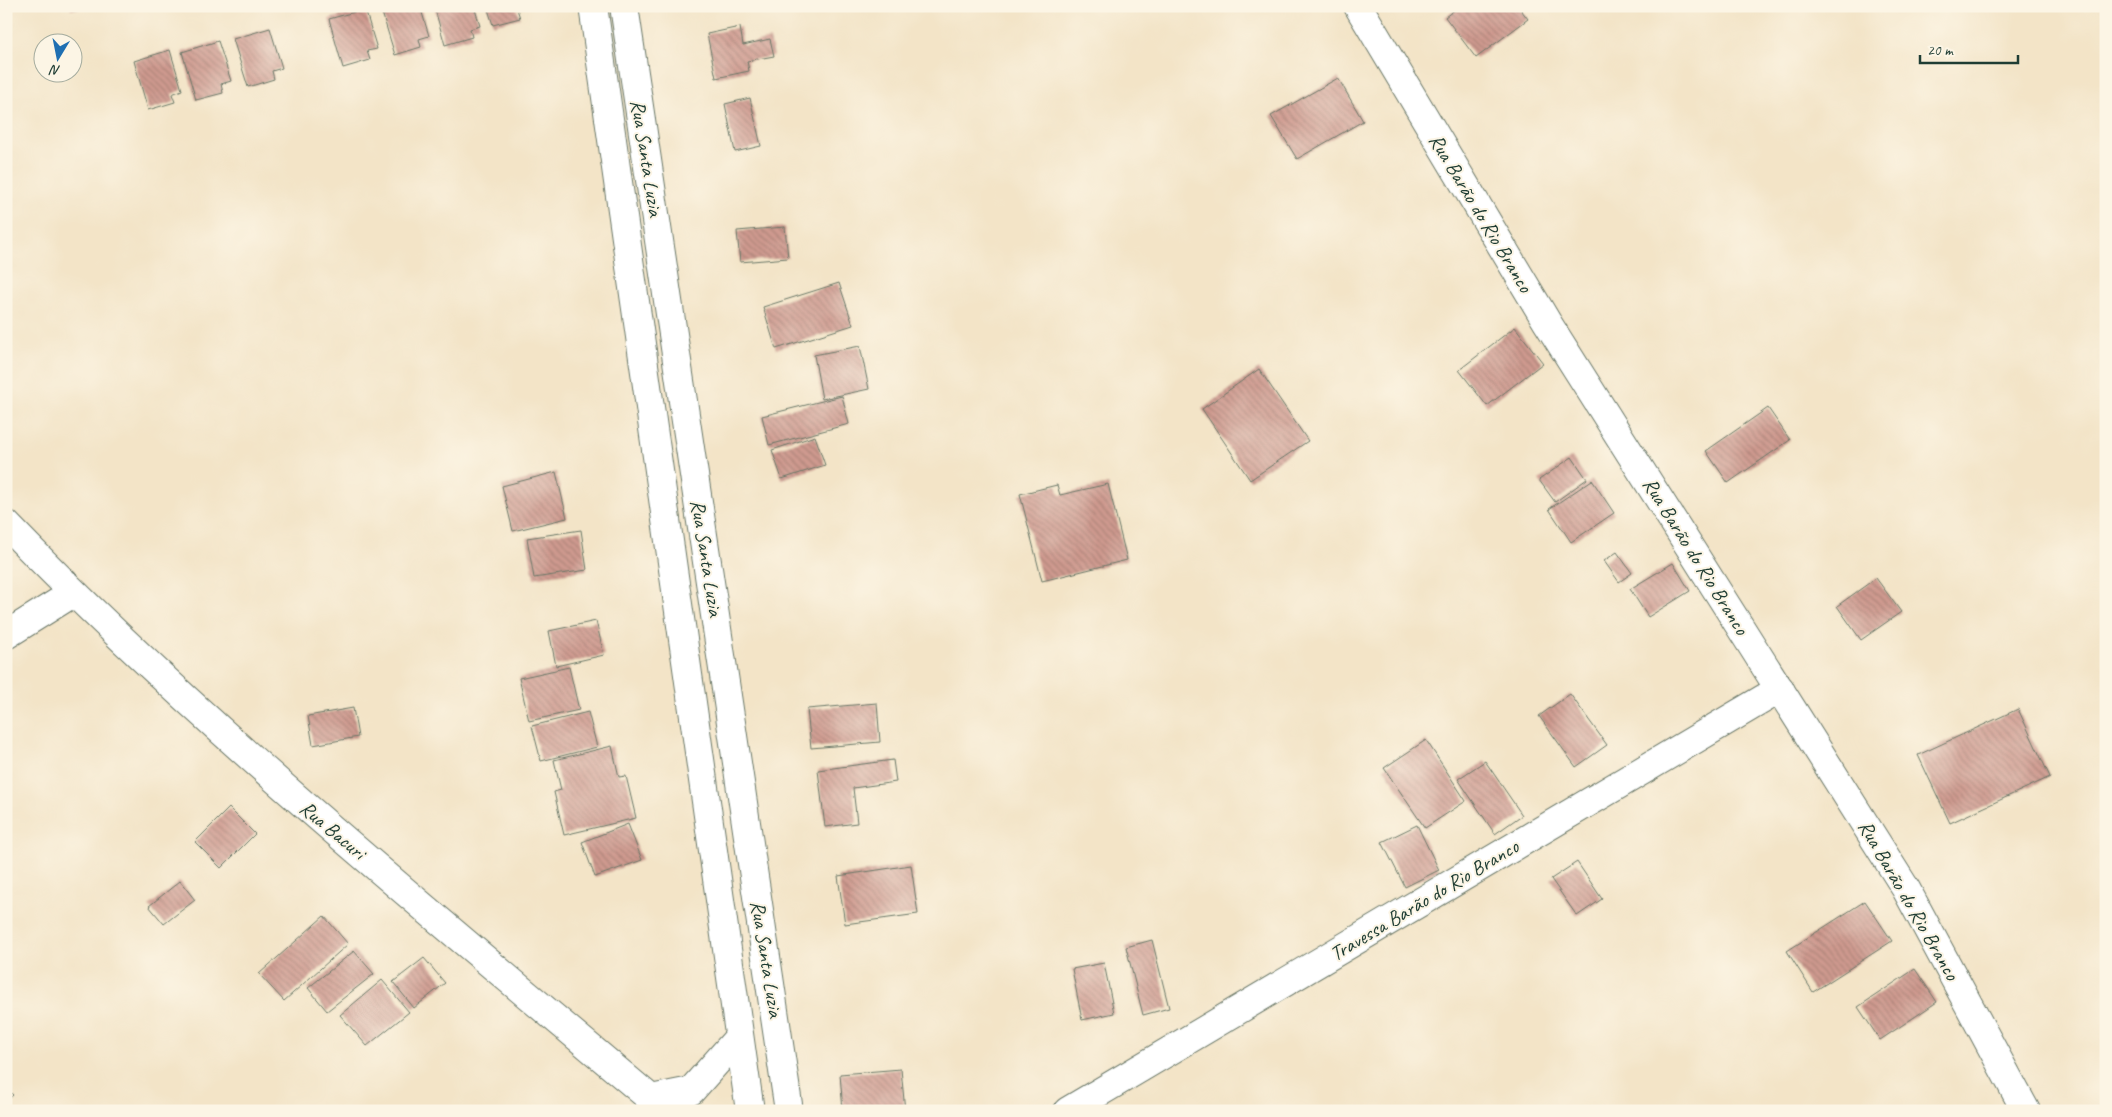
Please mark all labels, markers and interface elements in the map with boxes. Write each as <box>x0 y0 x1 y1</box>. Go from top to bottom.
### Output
north arrow <box>32 32 82 82</box>
scale bar <box>1920 32 2017 64</box>
text: 20 m <box>1927 41 1954 60</box>
text: N <box>48 61 62 79</box>
street label: Rua Santa Luzia <box>625 98 669 220</box>
street label: Rua Barão do Rio Branco <box>1423 129 1539 298</box>
street label: Rua Barão do Rio Branco <box>1637 473 1756 641</box>
street label: Rua Santa Luzia <box>685 498 729 620</box>
street label: Rua Bacuri <box>295 795 374 867</box>
street label: Rua Barão do Rio Branco <box>1853 815 1966 986</box>
street label: Travessa Barão do Rio Branco <box>1325 833 1524 967</box>
street label: Rua Santa Luzia <box>745 899 789 1021</box>

